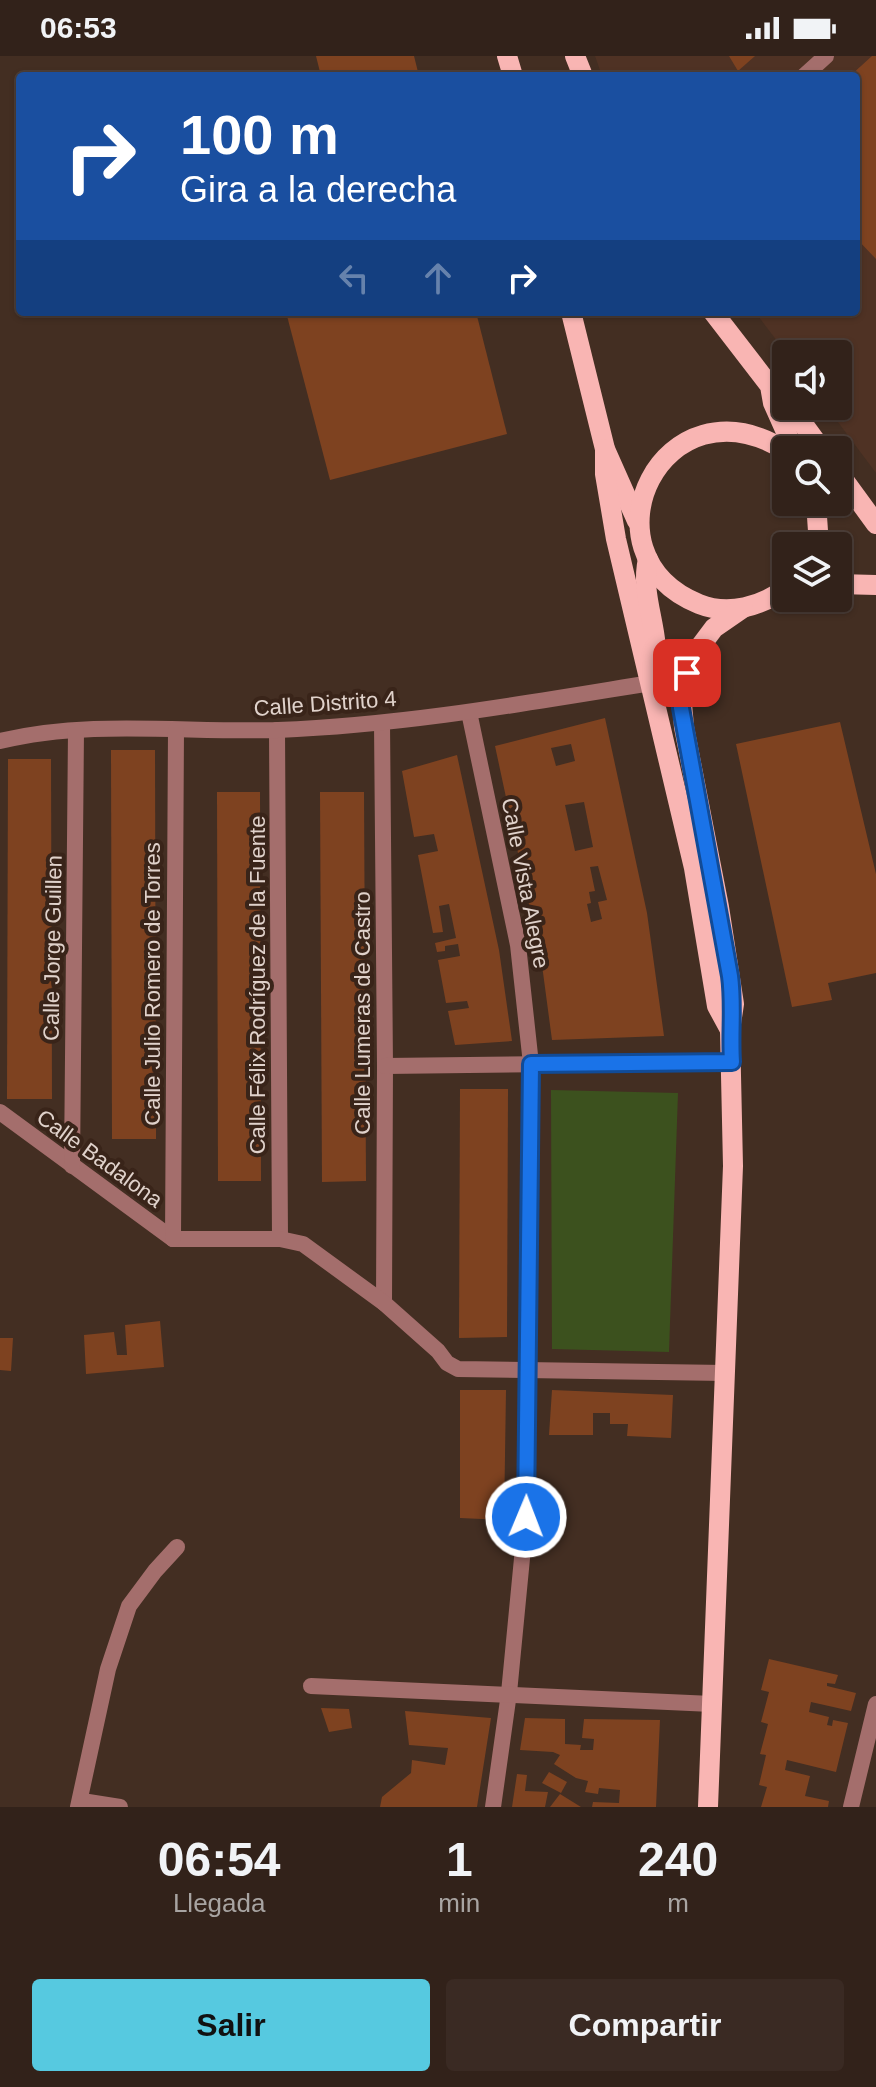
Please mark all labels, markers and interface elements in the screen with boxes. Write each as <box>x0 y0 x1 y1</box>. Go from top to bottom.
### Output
text: 06:53 <box>40 11 117 44</box>
text: 100 m <box>180 103 339 166</box>
icon: right <box>48 104 152 208</box>
text: Gira a la derecha <box>180 169 456 210</box>
icon: left <box>332 256 376 300</box>
icon: ahead <box>416 256 460 300</box>
icon: right <box>500 256 544 300</box>
map controls <box>772 340 852 612</box>
button: sound <box>772 340 852 420</box>
button: search <box>772 436 852 516</box>
button: layers <box>772 532 852 612</box>
pin <box>653 639 721 707</box>
icon: arrive <box>665 651 709 695</box>
street label: Calle Distrito 4 <box>253 686 397 721</box>
street label: Calle Vista Alegre <box>497 796 554 971</box>
street label: Calle Félix Rodríguez de la Fuente <box>245 816 270 1154</box>
street label: Calle Julio Romero de Torres <box>140 842 165 1126</box>
street label: Calle Jorge Guillen <box>38 855 67 1041</box>
street label: Calle Lumeras de Castro <box>350 891 375 1135</box>
street label: Calle Badalona <box>32 1104 168 1213</box>
position arrow <box>484 1475 568 1559</box>
text: 06:54 <box>158 1833 281 1886</box>
text: 1 <box>446 1833 473 1886</box>
text: 240 <box>638 1833 718 1886</box>
text: Llegada <box>173 1888 265 1918</box>
text: min <box>438 1888 480 1918</box>
text: m <box>667 1888 689 1918</box>
button: Salir <box>32 1979 430 2071</box>
button: Compartir <box>446 1979 844 2071</box>

